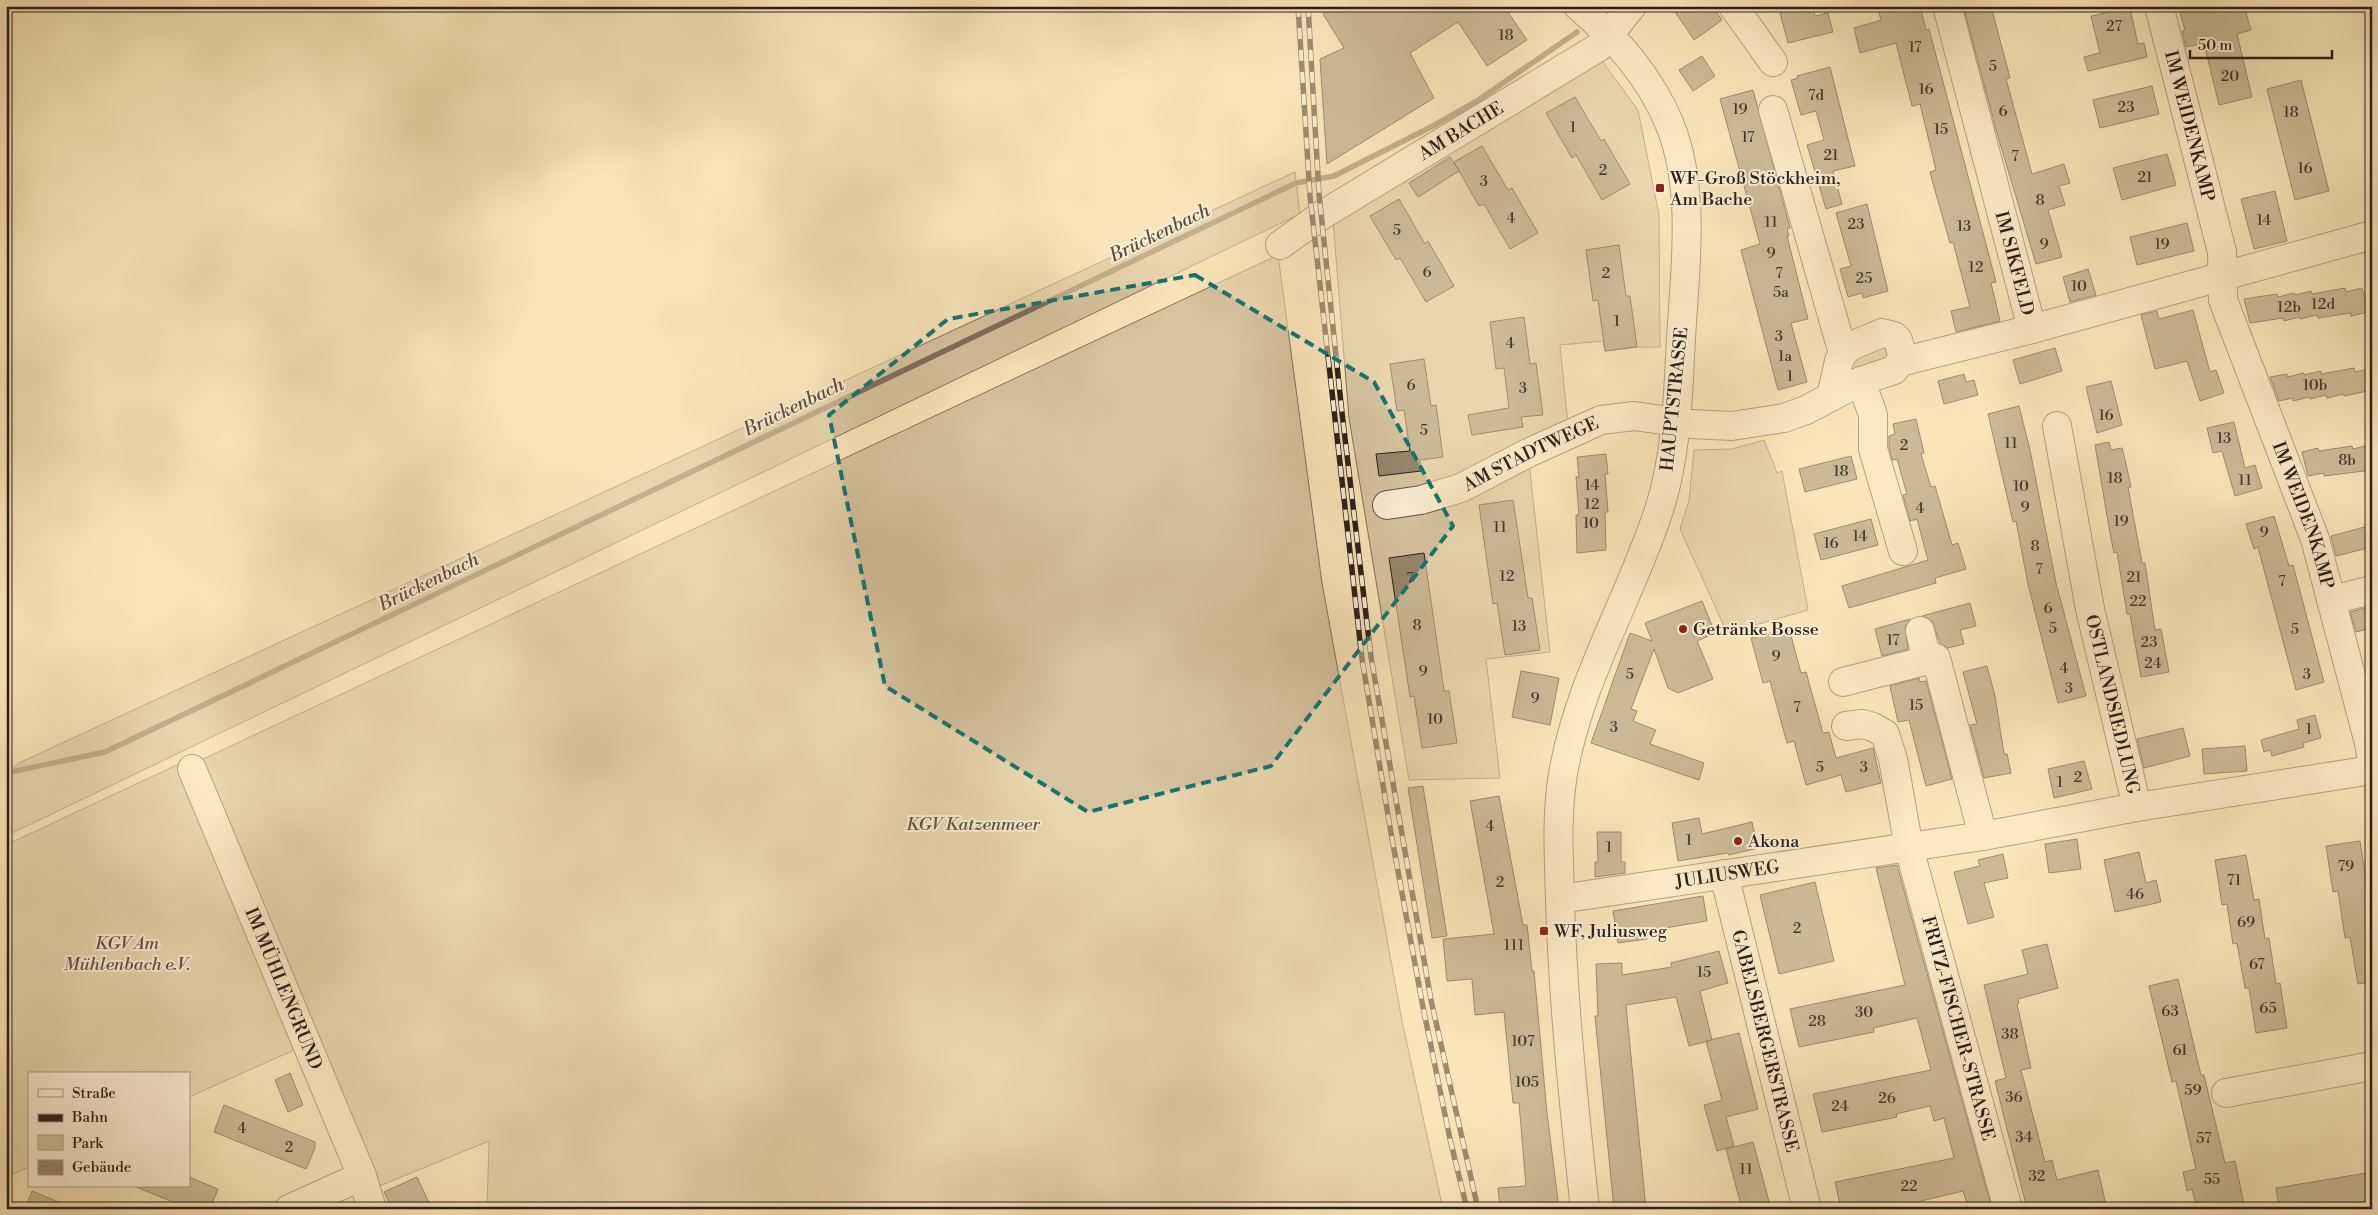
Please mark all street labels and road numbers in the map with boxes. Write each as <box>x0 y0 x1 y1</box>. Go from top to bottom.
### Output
street label: IM WEIDENKAMP <box>2159 48 2220 204</box>
street label: AM BACHE <box>1414 97 1508 166</box>
street label: IM SIKFELD <box>1989 209 2039 318</box>
street label: HAUPTSTRASSE <box>1655 326 1694 472</box>
street label: AM STADTWEGE <box>1459 412 1602 497</box>
street label: IM WEIDENKAMP <box>2267 438 2339 592</box>
street label: OSTLANDSIEDLUNG <box>2080 612 2145 797</box>
street label: JULIUSWEG <box>1672 855 1782 894</box>
street label: IM MÜHLENGRUND <box>239 904 327 1073</box>
street label: FRITZ-FISCHER-STRASSE <box>1916 913 2000 1143</box>
street label: GABELSBERGERSTRASSE <box>1726 927 1804 1155</box>

